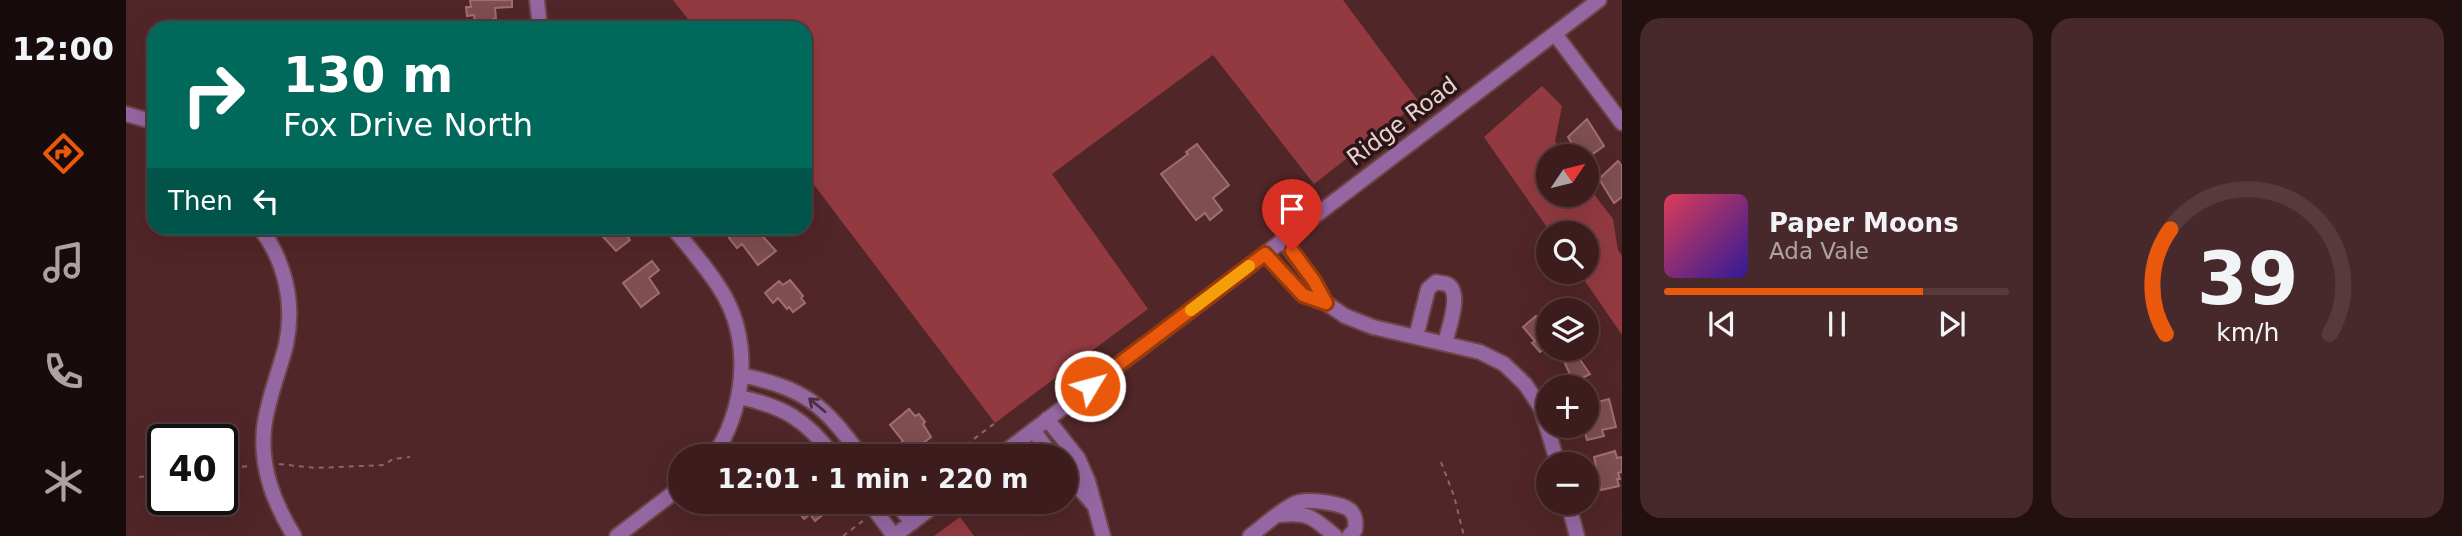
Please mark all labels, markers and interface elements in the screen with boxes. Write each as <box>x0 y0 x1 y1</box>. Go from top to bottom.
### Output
text: 12:00 <box>12 30 114 68</box>
text: 130 m <box>283 47 453 104</box>
icon: right <box>168 49 259 140</box>
street label: Ridge Road <box>1342 71 1462 171</box>
text: Fox Drive North <box>283 106 533 144</box>
icon: directions <box>39 129 88 178</box>
north arrow <box>1536 144 1600 206</box>
map controls <box>1536 144 1599 515</box>
pin <box>1262 179 1322 251</box>
icon: left <box>247 182 285 220</box>
text: Then <box>168 186 233 216</box>
icon: arrive <box>1273 190 1311 228</box>
text: Paper Moons <box>1769 208 1959 238</box>
button: search <box>1536 221 1599 284</box>
text: 39 <box>2197 236 2298 321</box>
icon: music <box>39 238 88 287</box>
text: Ada Vale <box>1769 238 1869 264</box>
button: layers <box>1536 298 1599 361</box>
icon: previous <box>1703 305 1741 343</box>
icon: pause <box>1818 305 1856 343</box>
icon: next <box>1933 305 1971 343</box>
text: km/h <box>2216 318 2279 347</box>
icon: phone <box>39 347 88 396</box>
position arrow <box>1053 349 1127 423</box>
button: + <box>1536 375 1599 438</box>
one-way arrow <box>809 397 827 413</box>
speed limit sign: 40 <box>147 424 238 515</box>
button: − <box>1536 452 1599 515</box>
icon: climate <box>39 457 88 506</box>
text: 12:01 · 1 min · 220 m <box>718 464 1028 494</box>

